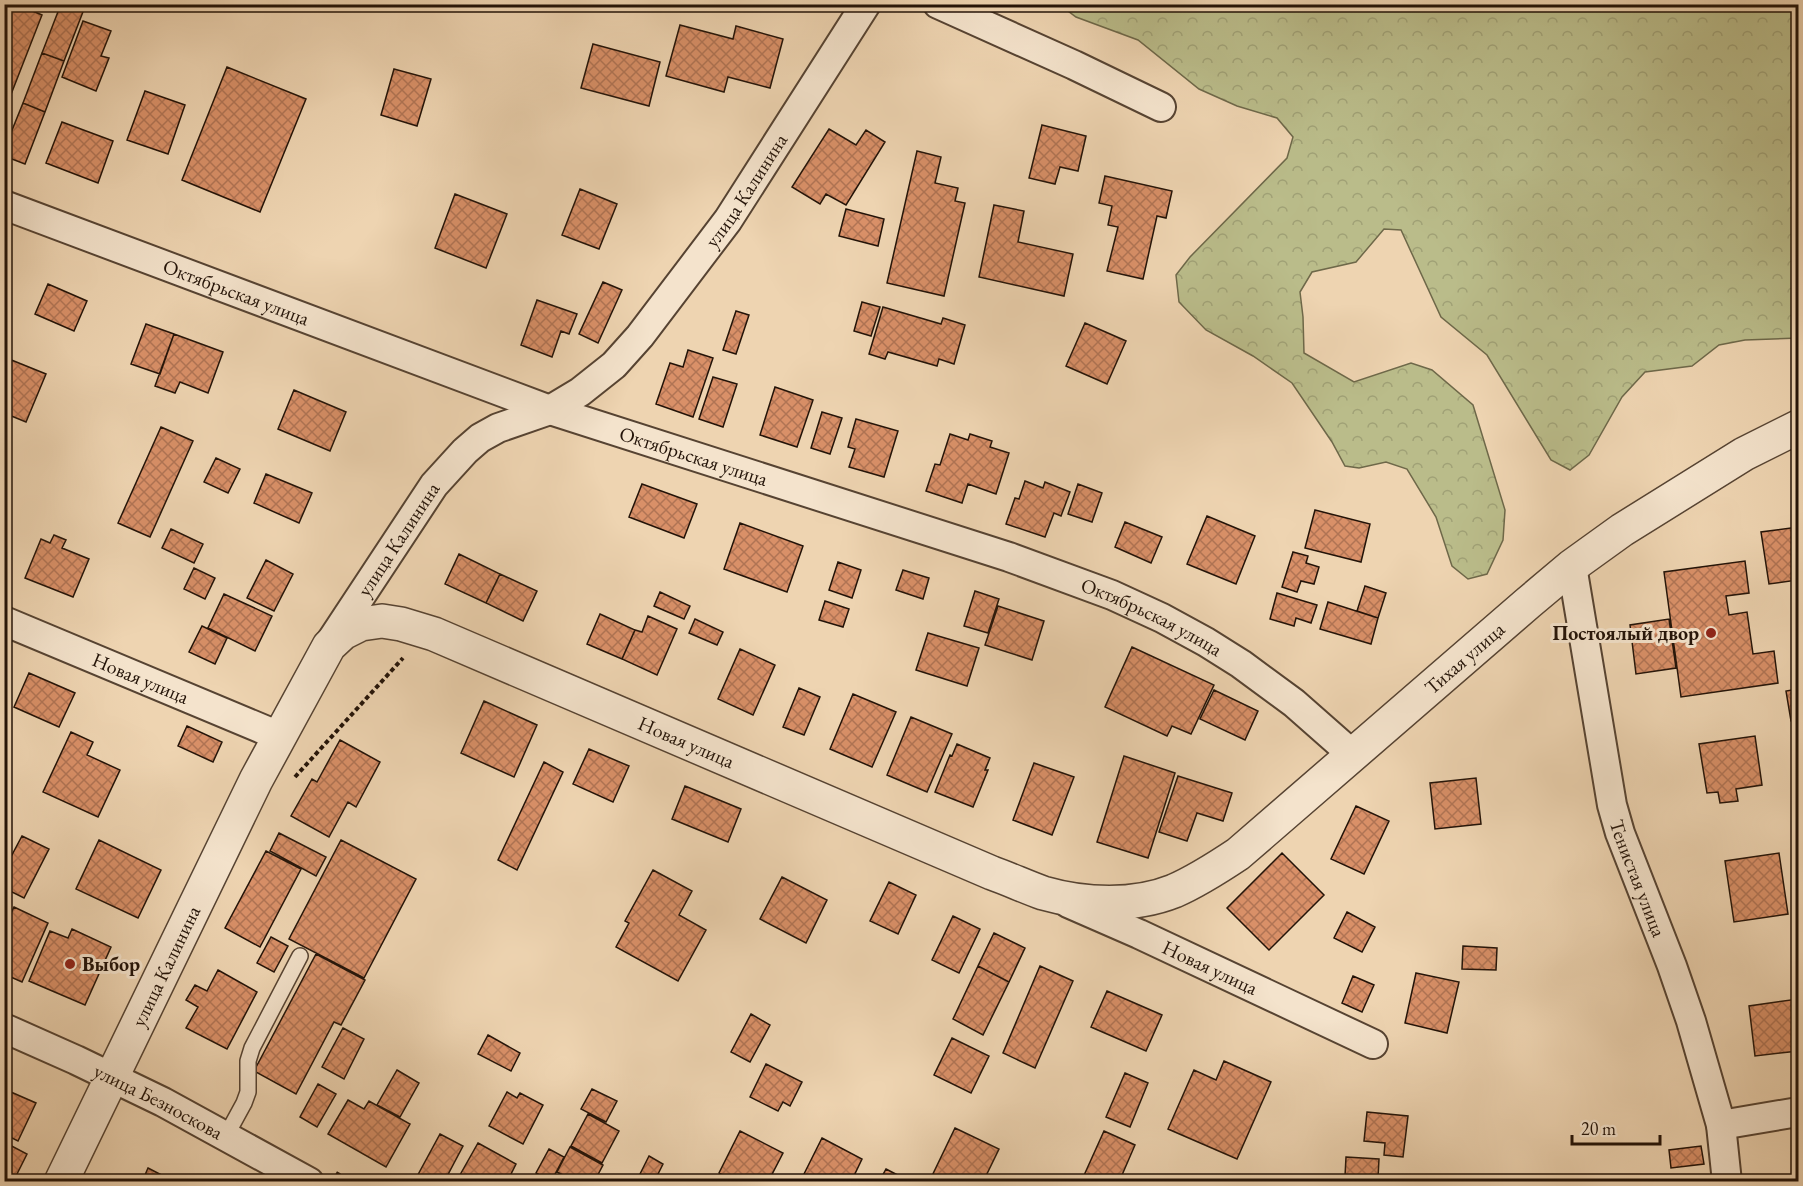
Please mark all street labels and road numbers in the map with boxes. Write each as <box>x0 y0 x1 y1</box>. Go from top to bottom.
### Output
street label: улица Калинина <box>699 128 793 253</box>
street label: Октябрьская улица <box>159 253 313 331</box>
street label: Октябрьская улица <box>616 420 771 492</box>
street label: улица Калинина <box>351 477 445 601</box>
street label: Октябрьская улица <box>1077 572 1227 662</box>
street label: Тихая улица <box>1419 616 1510 700</box>
street label: Новая улица <box>88 646 193 710</box>
street label: Новая улица <box>634 710 738 774</box>
street label: Тенистая улица <box>1604 816 1672 941</box>
street label: улица Калинина <box>125 901 206 1031</box>
street label: Новая улица <box>1158 934 1262 1001</box>
street label: улица Безноскова <box>90 1058 228 1145</box>

